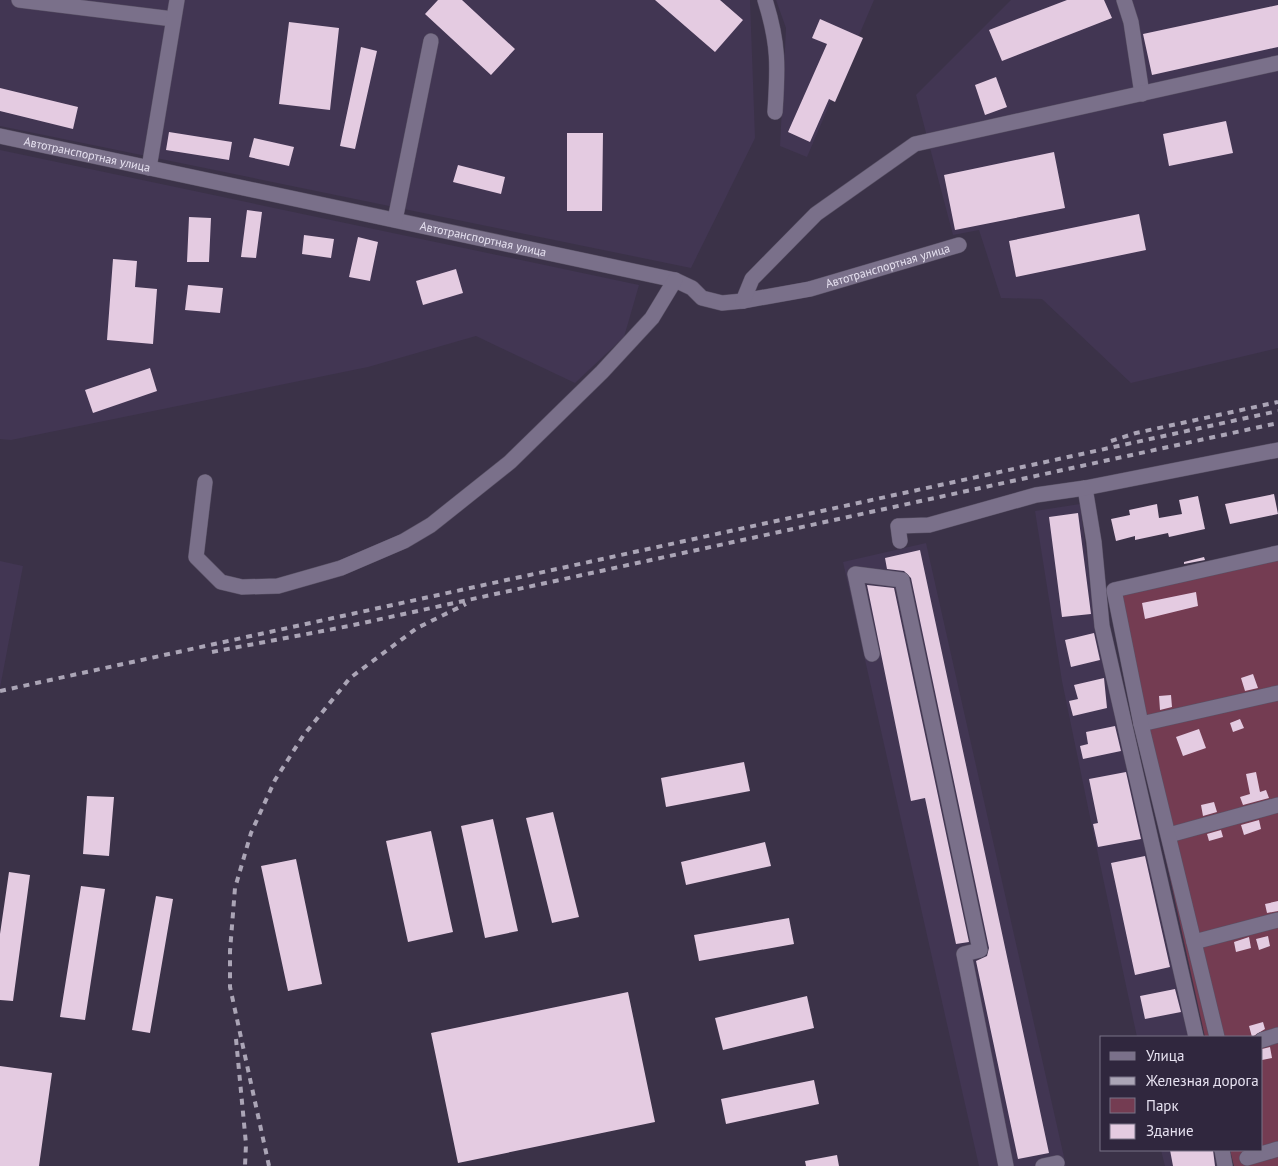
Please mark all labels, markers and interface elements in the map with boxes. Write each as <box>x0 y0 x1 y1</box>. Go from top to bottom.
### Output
street label: Автотранспортная улица <box>23 133 152 175</box>
street label: Автотранспортная улица <box>419 218 548 259</box>
street label: Автотранспортная улица <box>824 240 952 291</box>
legend <box>1100 1036 1263 1151</box>
text: Улица <box>1146 1046 1184 1065</box>
text: Железная дорога <box>1145 1071 1259 1090</box>
text: Парк <box>1146 1096 1179 1115</box>
text: Здание <box>1146 1121 1194 1140</box>

